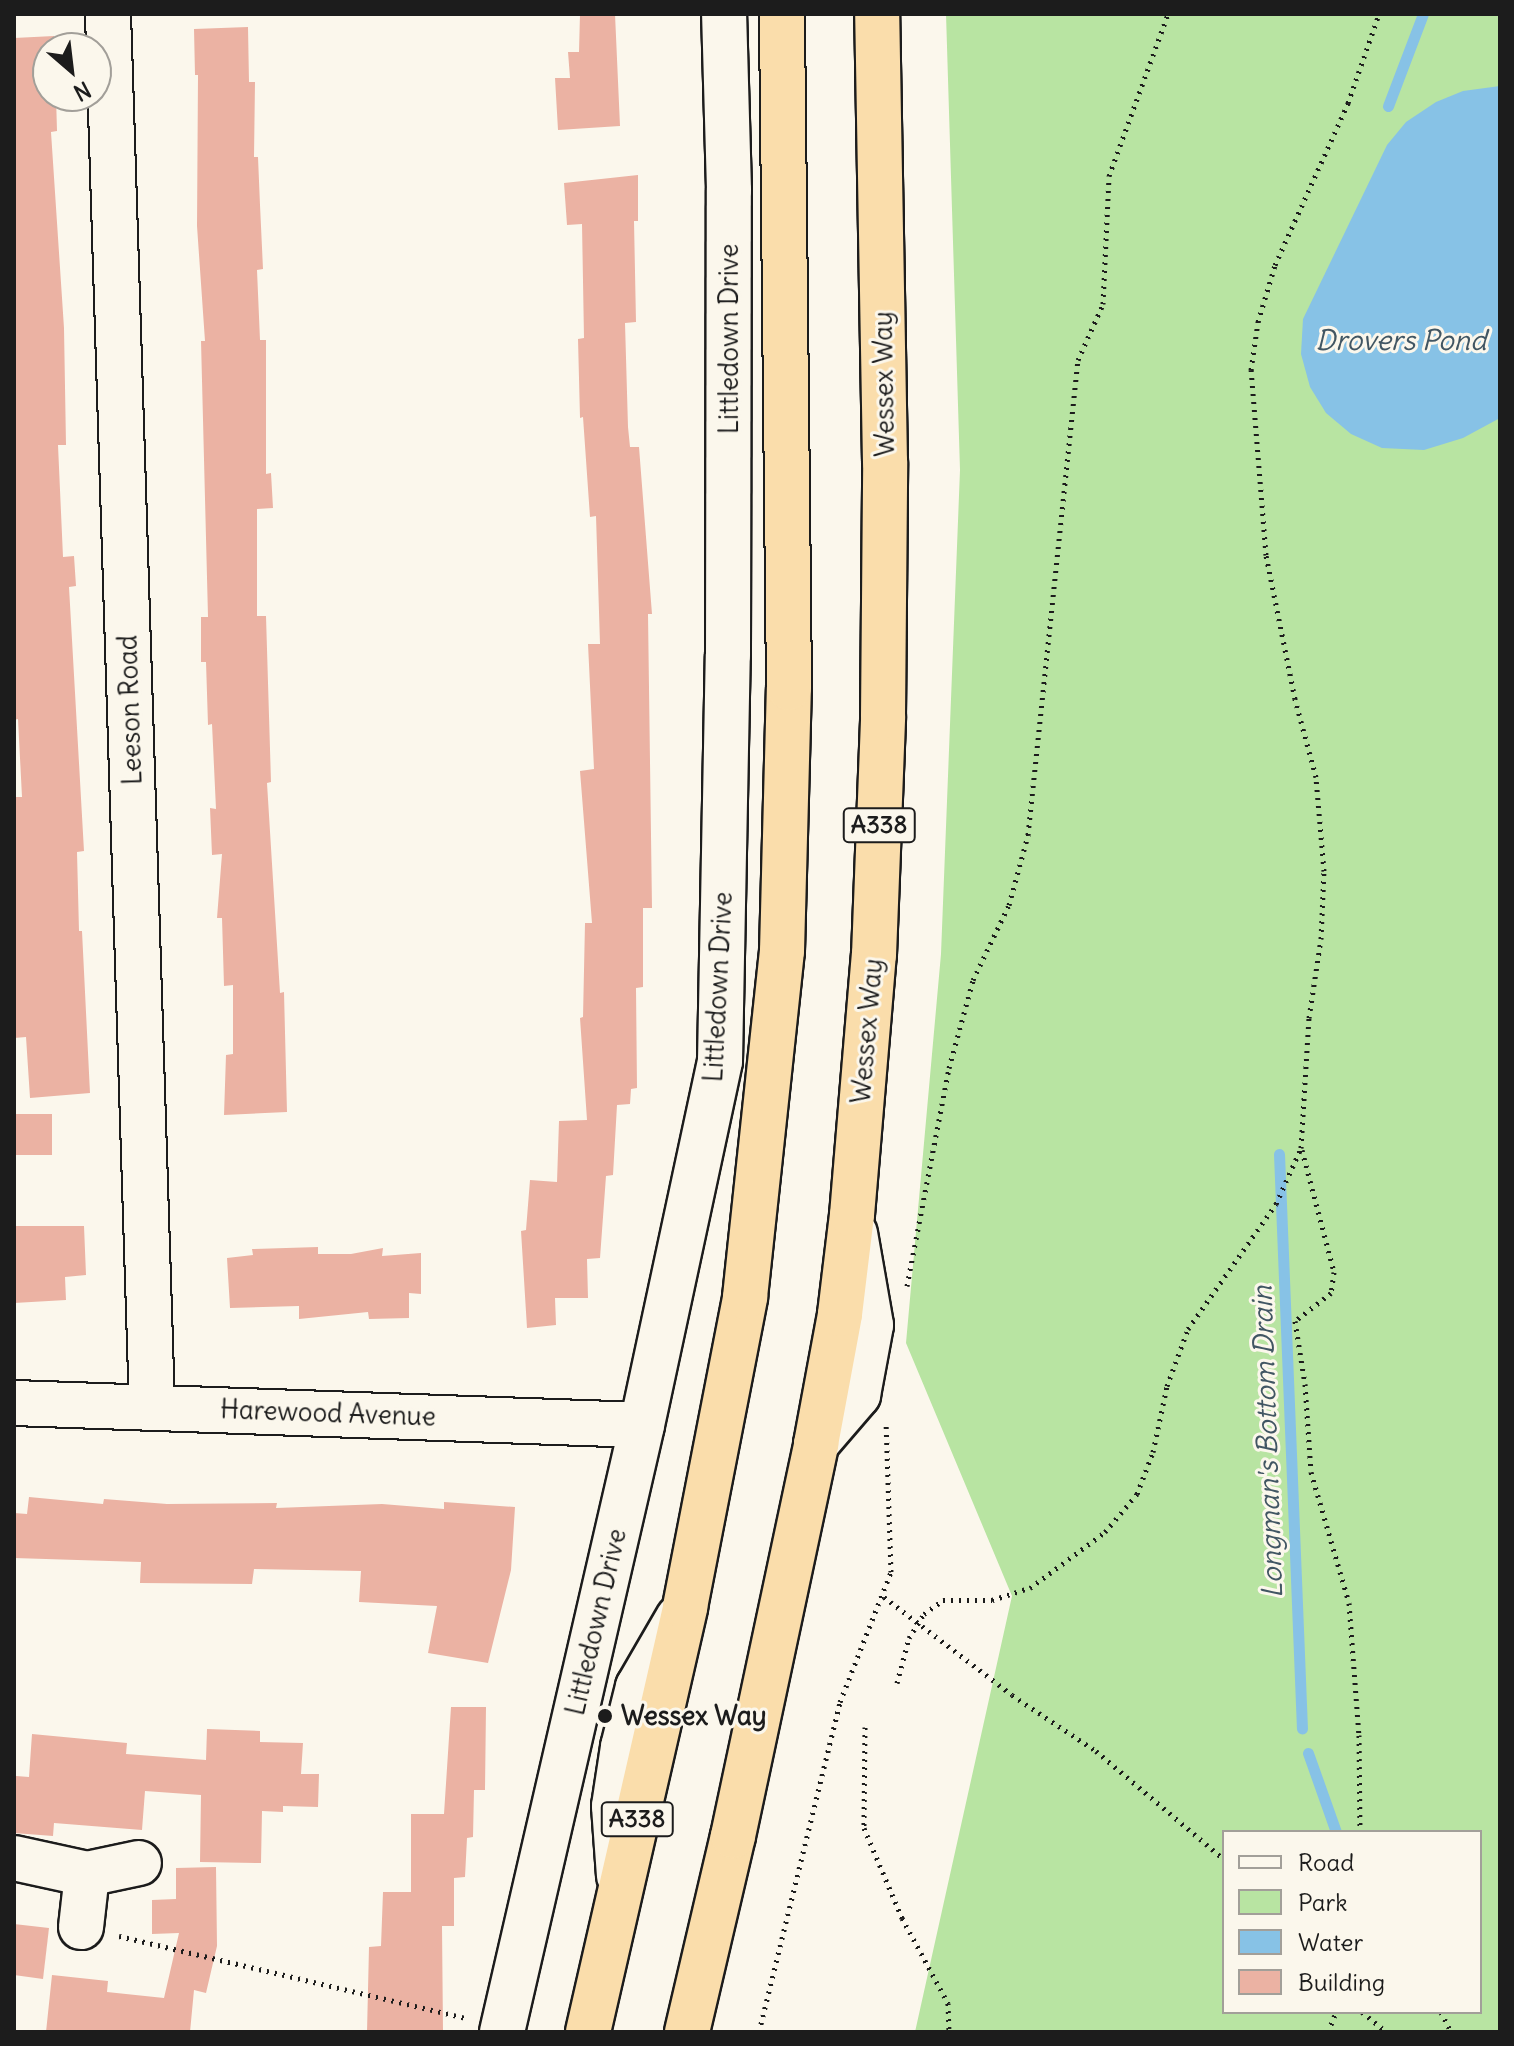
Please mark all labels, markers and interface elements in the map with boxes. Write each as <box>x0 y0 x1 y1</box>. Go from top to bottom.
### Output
north arrow <box>32 32 112 112</box>
text: N <box>69 75 96 107</box>
street label: Littledown Drive <box>713 244 745 434</box>
street label: Wessex Way <box>867 311 901 457</box>
water label: Drovers Pond <box>1316 323 1486 357</box>
street label: Leeson Road <box>112 634 148 786</box>
road number: A338 <box>841 805 917 845</box>
street label: Littledown Drive <box>697 891 739 1083</box>
street label: Wessex Way <box>845 957 889 1105</box>
water label: Longman's Bottom Drain <box>1245 1285 1289 1599</box>
street label: Harewood Avenue <box>220 1394 436 1432</box>
street label: Littledown Drive <box>559 1526 633 1718</box>
place label: Wessex Way <box>621 1700 767 1732</box>
marker: Wessex Way <box>596 1707 614 1725</box>
road number: A338 <box>599 1799 675 1839</box>
legend <box>1222 1830 1482 2014</box>
text: Road <box>1298 1847 1354 1877</box>
text: Park <box>1298 1887 1348 1917</box>
text: Water <box>1298 1927 1363 1957</box>
text: Building <box>1298 1967 1385 1997</box>

